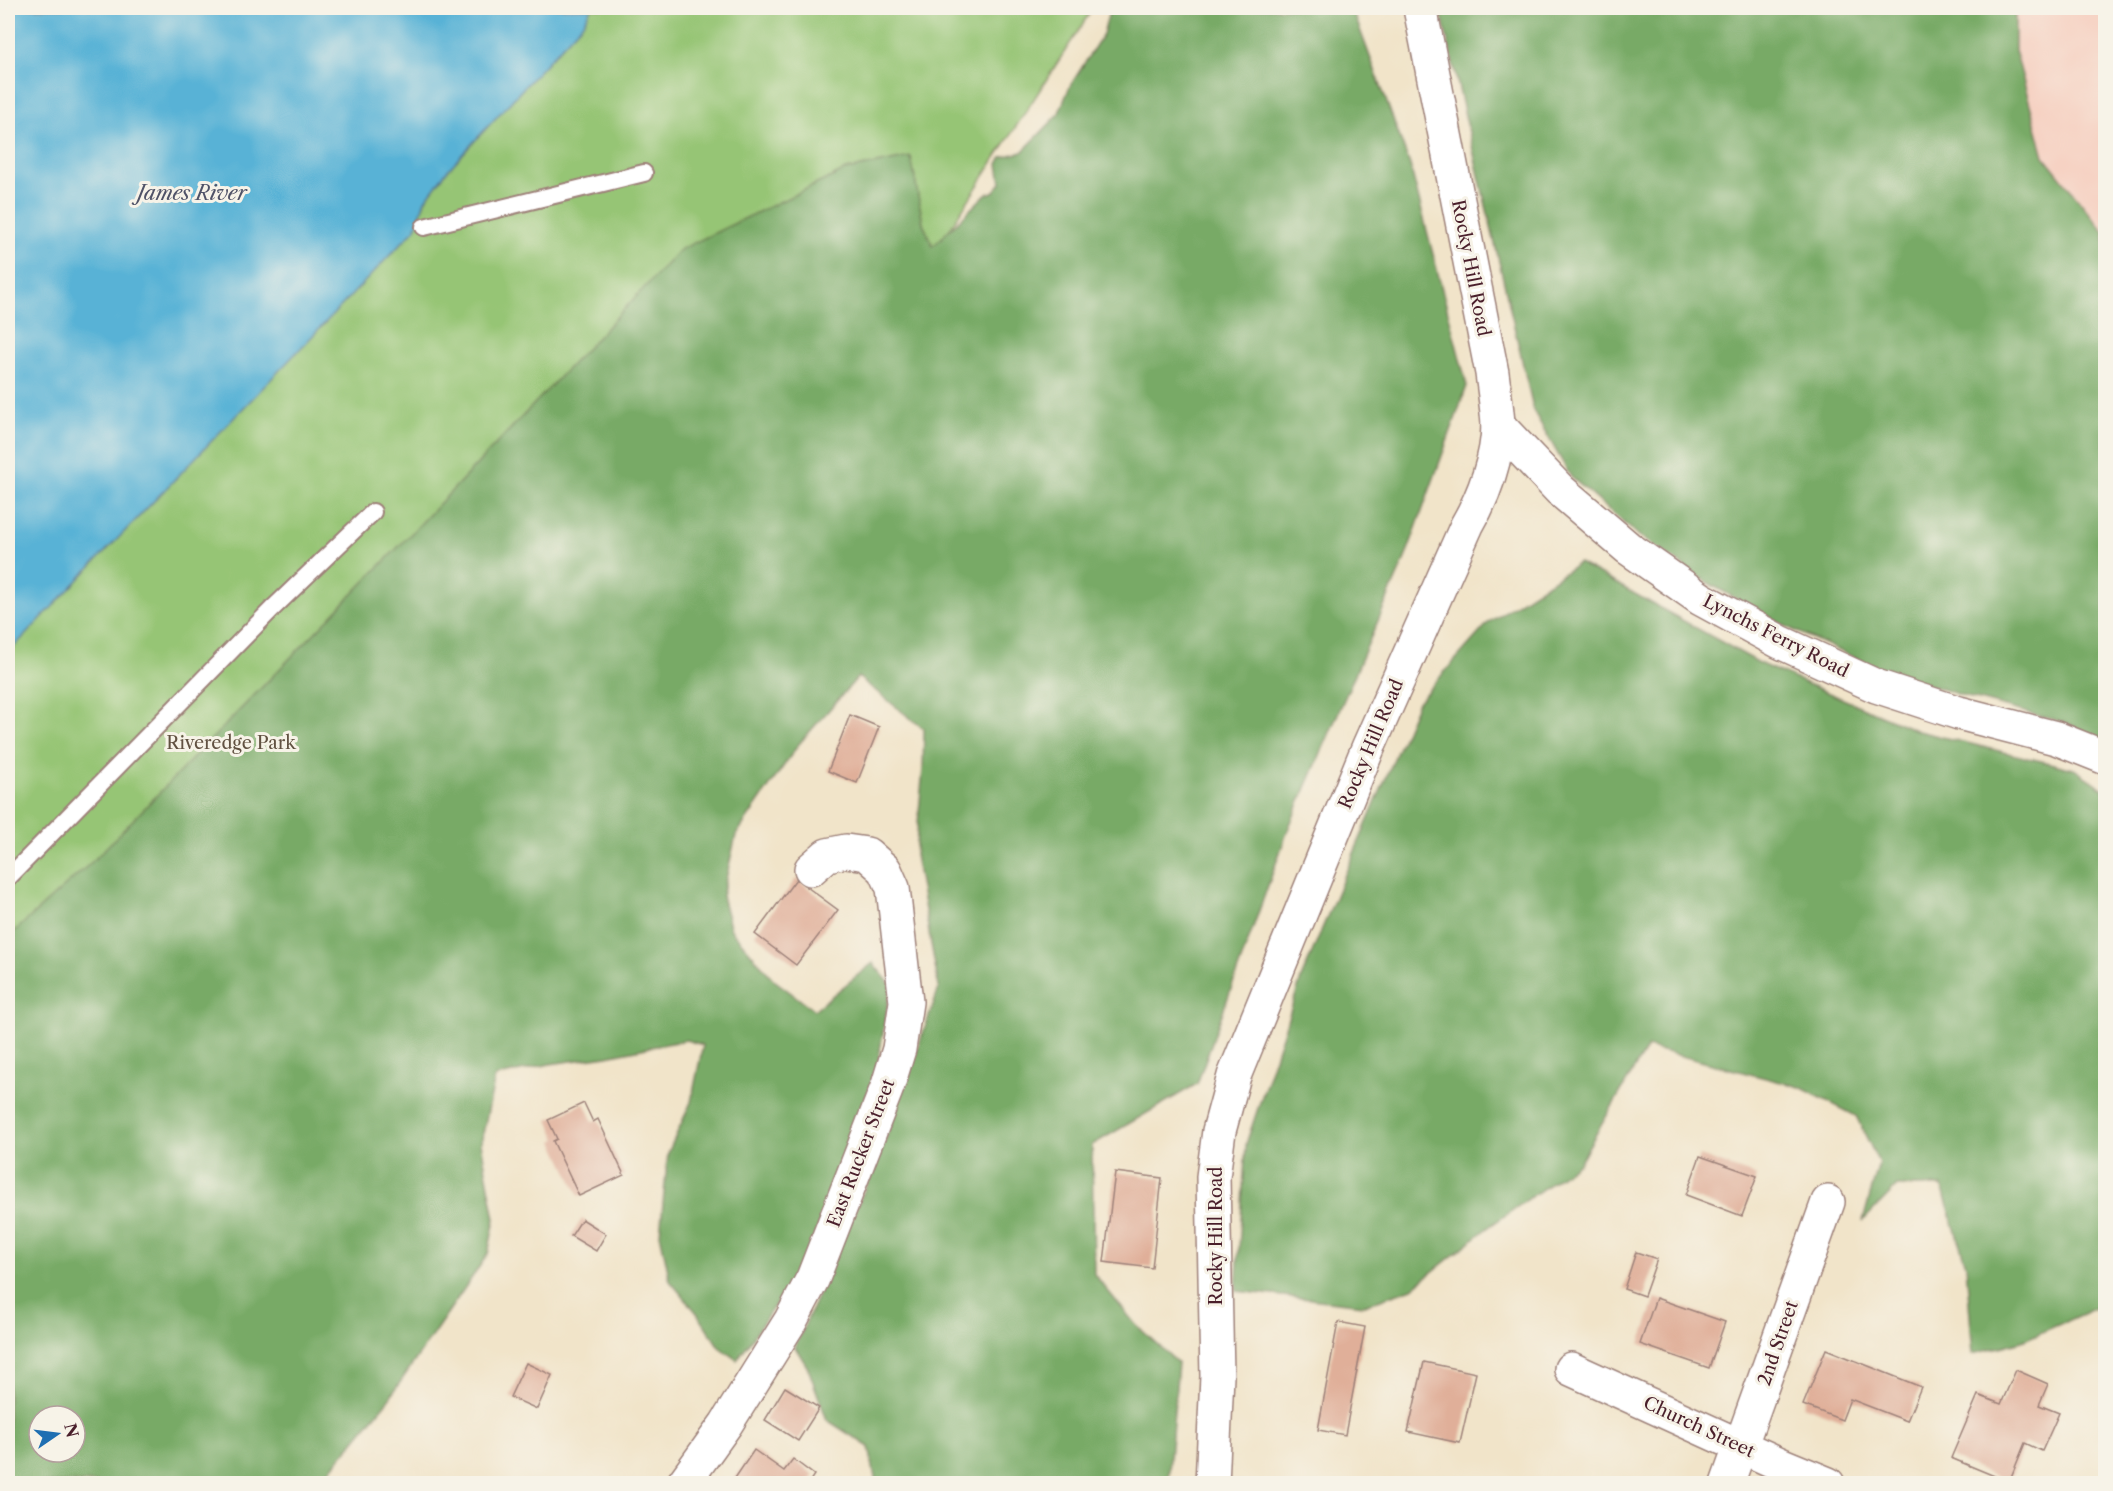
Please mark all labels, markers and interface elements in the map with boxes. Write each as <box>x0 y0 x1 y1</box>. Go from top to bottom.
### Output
water label: James River <box>131 181 249 205</box>
street label: Rocky Hill Road <box>1447 198 1495 338</box>
street label: Lynchs Ferry Road <box>1700 590 1853 682</box>
street label: Rocky Hill Road <box>1334 676 1408 812</box>
park label: Riveredge Park <box>166 732 297 754</box>
street label: East Rucker Street <box>823 1075 900 1230</box>
street label: Rocky Hill Road <box>1205 1167 1227 1305</box>
street label: 2nd Street <box>1753 1297 1803 1388</box>
street label: Church Street <box>1640 1392 1759 1463</box>
north arrow <box>27 1404 87 1464</box>
text: N <box>60 1421 83 1440</box>

